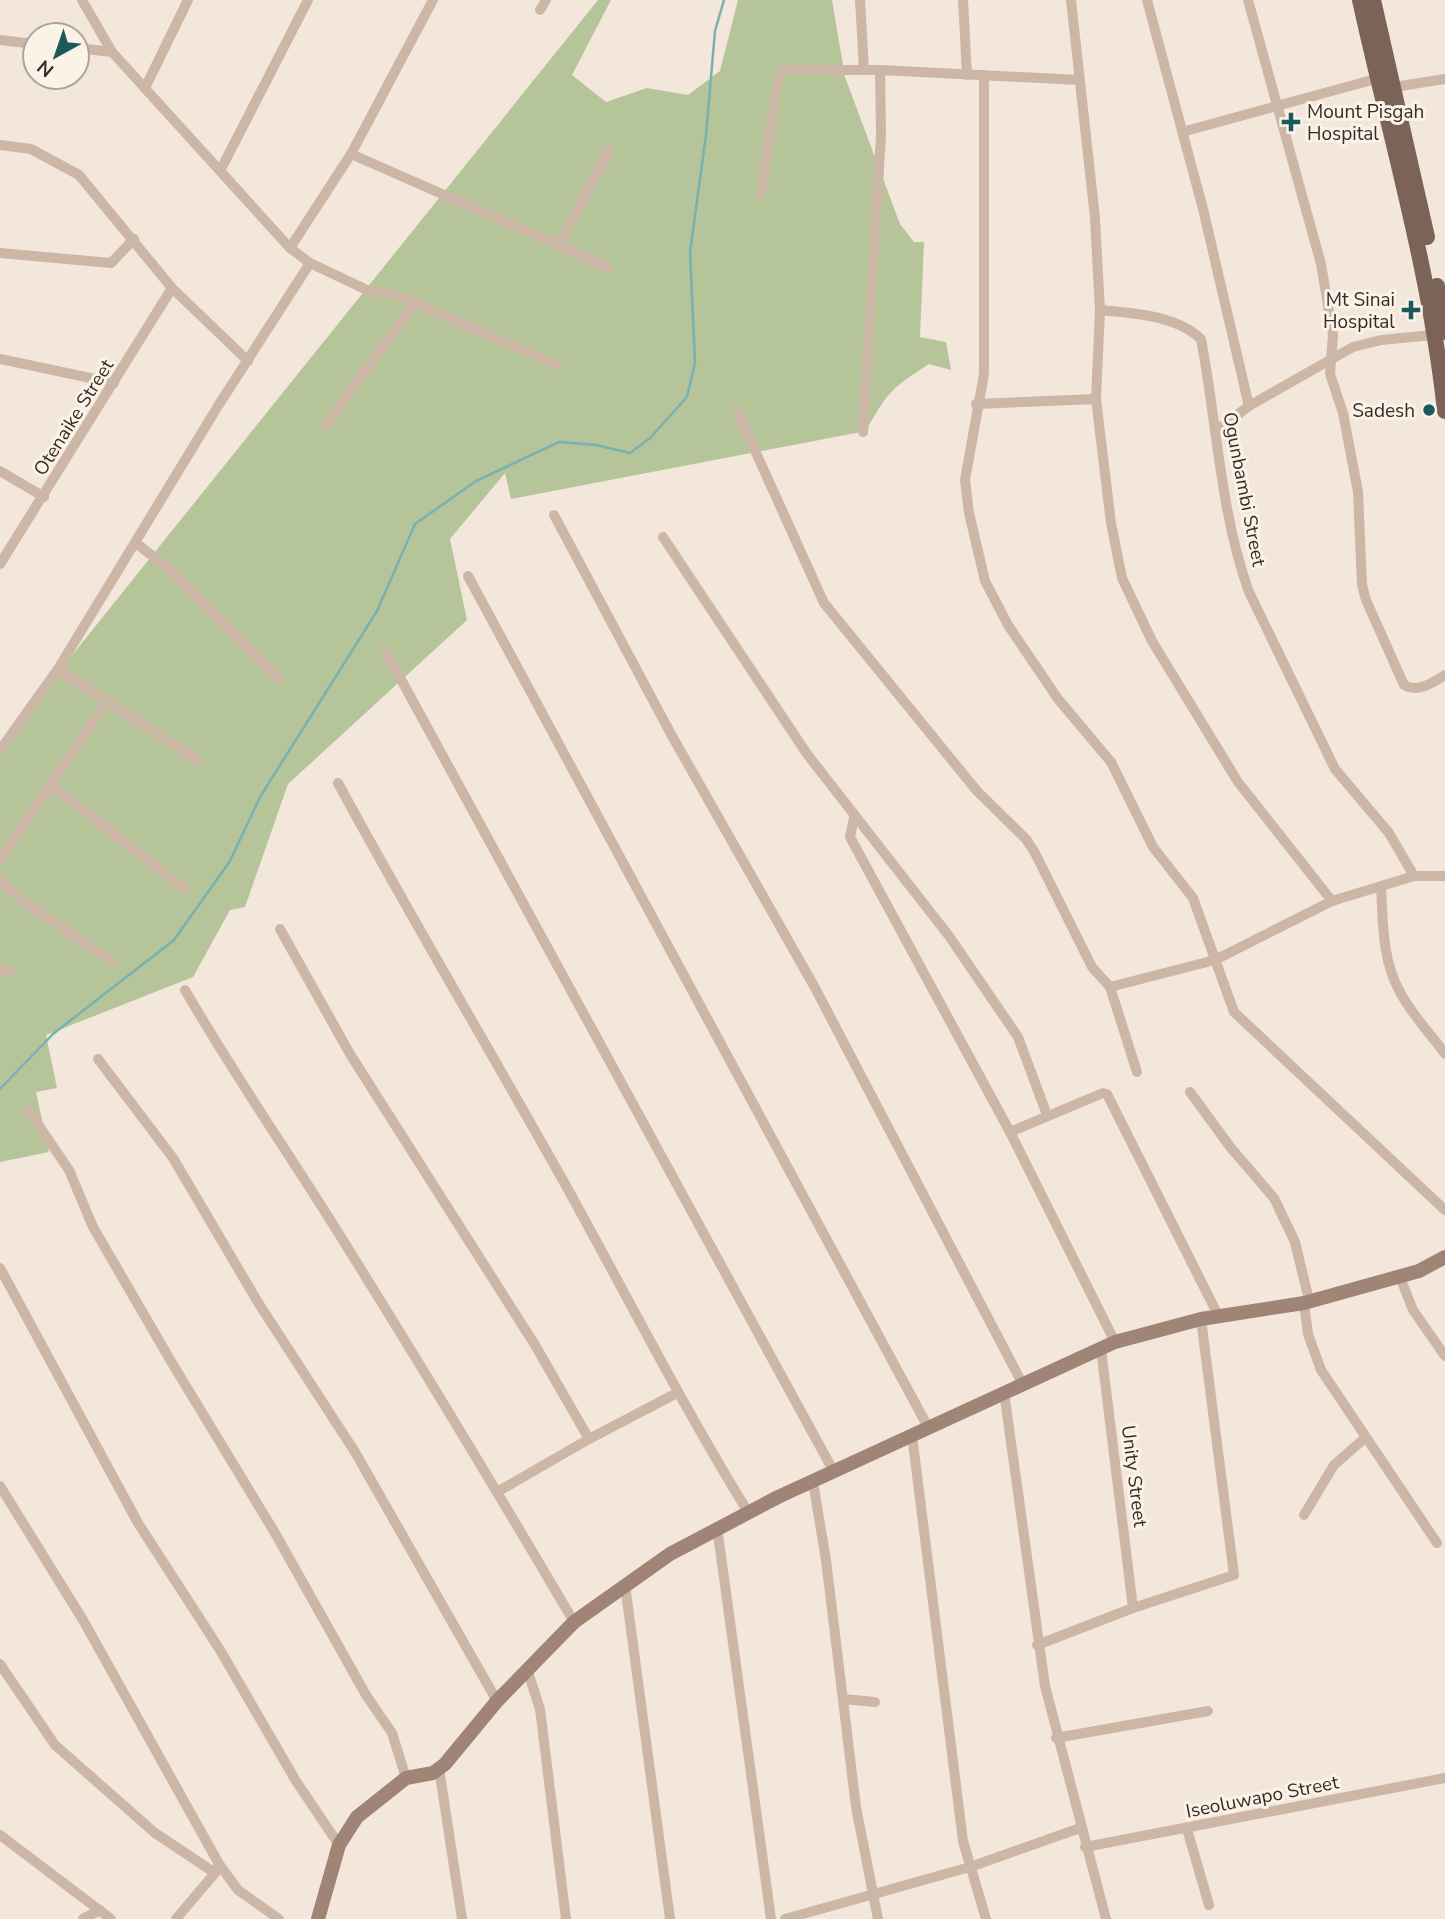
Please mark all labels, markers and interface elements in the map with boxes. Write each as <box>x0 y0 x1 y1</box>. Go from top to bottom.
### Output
north arrow <box>21 21 91 91</box>
text: N <box>32 54 60 83</box>
place label: Mount Pisgah Hospital <box>1307 99 1424 147</box>
marker: Mount Pisgah Hospital <box>1281 112 1301 132</box>
place label: Mt Sinai Hospital <box>1323 287 1395 335</box>
marker: Mt Sinai Hospital <box>1401 300 1421 320</box>
street label: Otenaike Street <box>28 354 120 481</box>
place label: Sadesh <box>1352 398 1415 424</box>
marker: Sadesh <box>1421 402 1437 418</box>
street label: Ogunbambi Street <box>1216 410 1272 569</box>
street label: Unity Street <box>1115 1424 1153 1529</box>
street label: Iseoluwapo Street <box>1184 1769 1341 1825</box>

